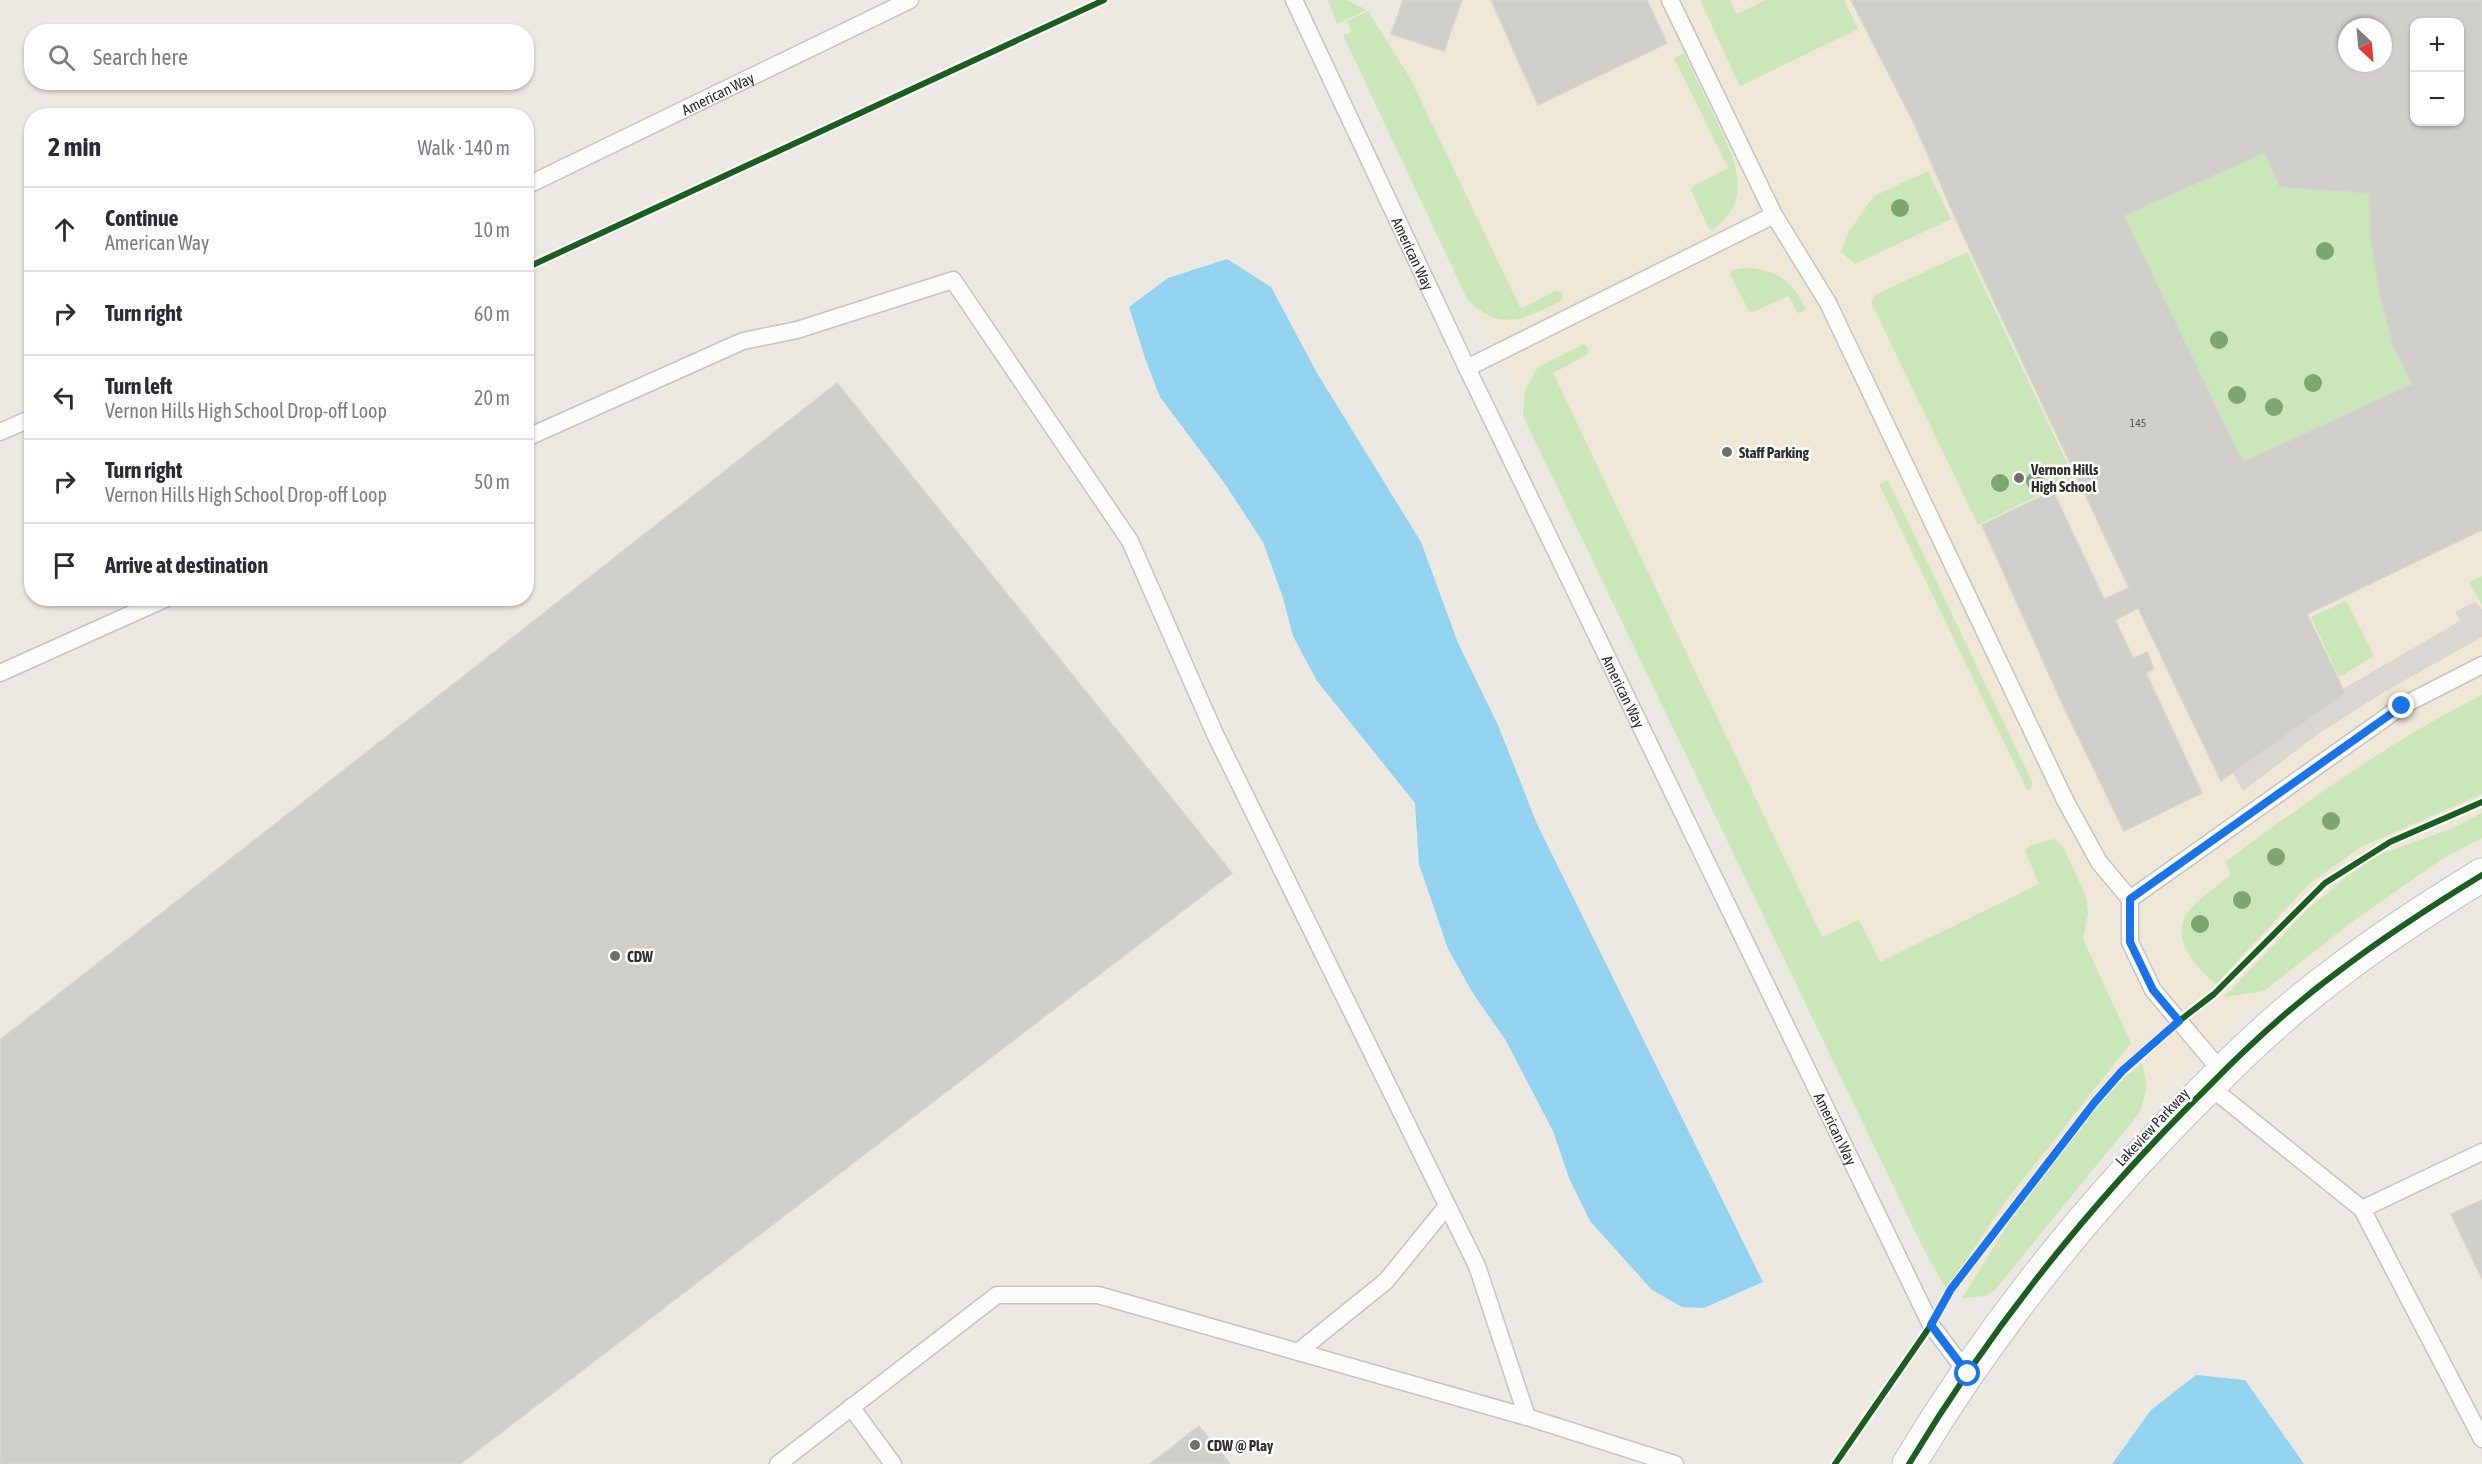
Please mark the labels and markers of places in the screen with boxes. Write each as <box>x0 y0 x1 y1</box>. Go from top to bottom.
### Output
place label: Staff Parking <box>1739 444 1809 461</box>
marker: Staff Parking <box>1720 445 1734 459</box>
place label: Vernon Hills High School <box>2030 461 2099 495</box>
marker: Vernon Hills High School <box>2012 471 2026 485</box>
place label: CDW <box>627 948 653 965</box>
marker: CDW <box>608 949 622 963</box>
place label: CDW @ Play <box>1207 1437 1274 1454</box>
marker: CDW @ Play <box>1188 1438 1202 1452</box>

